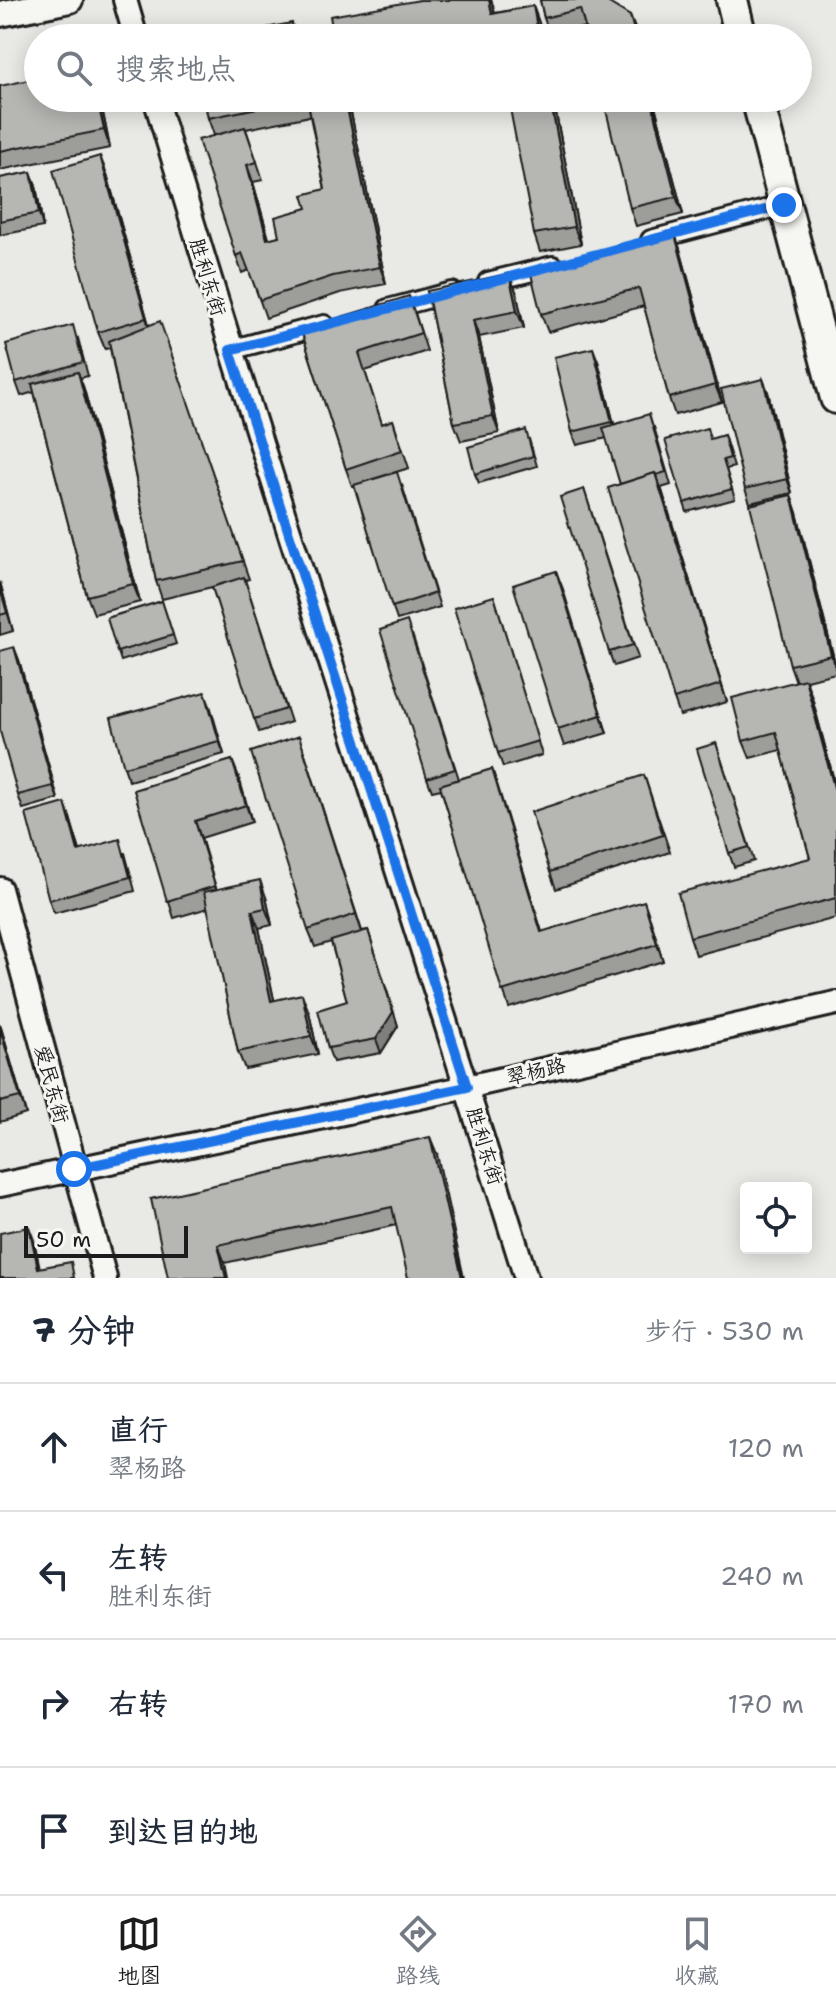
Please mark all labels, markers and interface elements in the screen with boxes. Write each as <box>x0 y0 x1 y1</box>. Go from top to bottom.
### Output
search box <box>24 24 812 112</box>
icon: search <box>52 46 96 90</box>
text: 搜索地点 <box>116 48 236 89</box>
route end <box>766 187 802 223</box>
street label: 胜利东街 <box>184 235 232 319</box>
street label: 爱民东街 <box>29 1042 75 1126</box>
street label: 翠杨路 <box>504 1051 569 1090</box>
street label: 胜利东街 <box>461 1104 509 1188</box>
route start <box>56 1151 92 1187</box>
map controls <box>740 1182 812 1254</box>
button: locate <box>740 1182 812 1254</box>
scale bar <box>24 1222 188 1258</box>
text: 50 m <box>36 1225 91 1254</box>
text: 7 分钟 <box>32 1307 136 1353</box>
text: 步行 · 530 m <box>645 1313 804 1348</box>
text: 直行 <box>108 1409 168 1450</box>
icon: ahead <box>32 1425 76 1469</box>
text: 120 m <box>728 1430 804 1465</box>
text: 翠杨路 <box>108 1450 186 1485</box>
text: 左转 <box>108 1537 168 1578</box>
icon: left <box>32 1553 76 1597</box>
text: 240 m <box>720 1558 804 1593</box>
text: 胜利东街 <box>108 1578 212 1613</box>
icon: right <box>32 1681 76 1725</box>
text: 右转 <box>108 1683 168 1724</box>
text: 170 m <box>727 1686 804 1721</box>
icon: arrive <box>32 1809 76 1853</box>
text: 到达目的地 <box>108 1811 258 1852</box>
tab: 地图 <box>117 1912 161 1990</box>
tab: 路线 <box>396 1912 440 1990</box>
tab: 收藏 <box>675 1912 719 1990</box>

